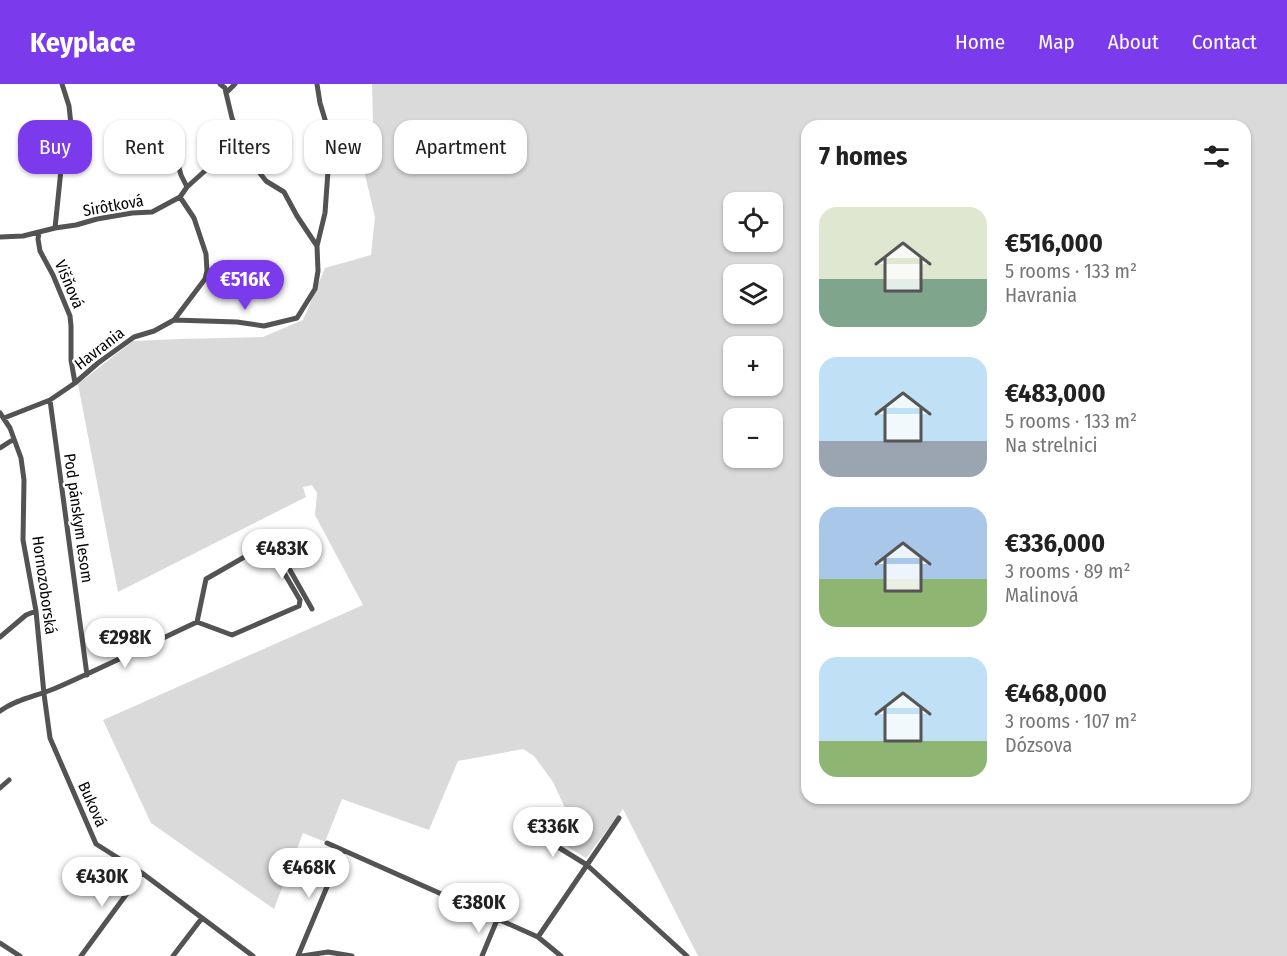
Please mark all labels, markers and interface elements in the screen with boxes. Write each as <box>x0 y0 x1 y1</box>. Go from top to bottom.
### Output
text: Keyplace <box>30 26 136 59</box>
text: Home <box>955 29 1005 55</box>
text: Map <box>1038 29 1075 55</box>
text: About <box>1108 29 1159 55</box>
text: Contact <box>1192 29 1257 55</box>
chip: Buy <box>18 120 92 174</box>
chip: Rent <box>104 120 185 174</box>
chip: Filters <box>197 120 292 174</box>
chip: New <box>304 120 382 174</box>
chip: Apartment <box>394 120 527 174</box>
icon: filters <box>1200 140 1233 173</box>
text: 7 homes <box>819 141 907 172</box>
street label: Sirôtková <box>81 191 145 220</box>
map controls <box>723 192 783 468</box>
button: locate <box>723 192 783 252</box>
text: €516,000 <box>1005 228 1103 259</box>
icon: home <box>867 231 939 303</box>
street label: Višňová <box>51 257 88 311</box>
text: 5 rooms · 133 m² <box>1005 259 1137 283</box>
pin: €516K <box>203 260 287 311</box>
button: layers <box>723 264 783 324</box>
text: €516K <box>220 267 270 291</box>
text: Havrania <box>1005 283 1077 307</box>
street label: Havrania <box>71 323 128 374</box>
button: + <box>723 336 783 396</box>
text: €483,000 <box>1005 378 1106 409</box>
icon: home <box>867 381 939 453</box>
button: − <box>723 408 783 468</box>
text: 5 rooms · 133 m² <box>1005 409 1137 433</box>
text: Na strelnici <box>1005 433 1097 457</box>
street label: Pod pánskym lesom <box>60 452 97 584</box>
text: €336,000 <box>1005 528 1105 559</box>
pin: €483K <box>240 529 324 580</box>
icon: home <box>867 531 939 603</box>
street label: Hornozoborská <box>28 535 61 636</box>
text: €483K <box>256 536 308 560</box>
text: 3 rooms · 89 m² <box>1005 559 1130 583</box>
text: Malinová <box>1005 583 1079 607</box>
pin: €298K <box>83 618 167 669</box>
text: €298K <box>99 625 151 649</box>
text: €468,000 <box>1005 678 1107 709</box>
icon: home <box>867 681 939 753</box>
text: 3 rooms · 107 m² <box>1005 709 1137 733</box>
text: Dózsova <box>1005 733 1072 757</box>
street label: Buková <box>74 779 111 830</box>
pin: €336K <box>511 807 595 858</box>
text: €336K <box>527 814 579 838</box>
pin: €468K <box>267 848 351 899</box>
text: €468K <box>283 855 336 879</box>
pin: €430K <box>60 857 144 908</box>
text: €430K <box>76 864 128 888</box>
pin: €380K <box>437 883 521 934</box>
text: €380K <box>452 890 506 914</box>

